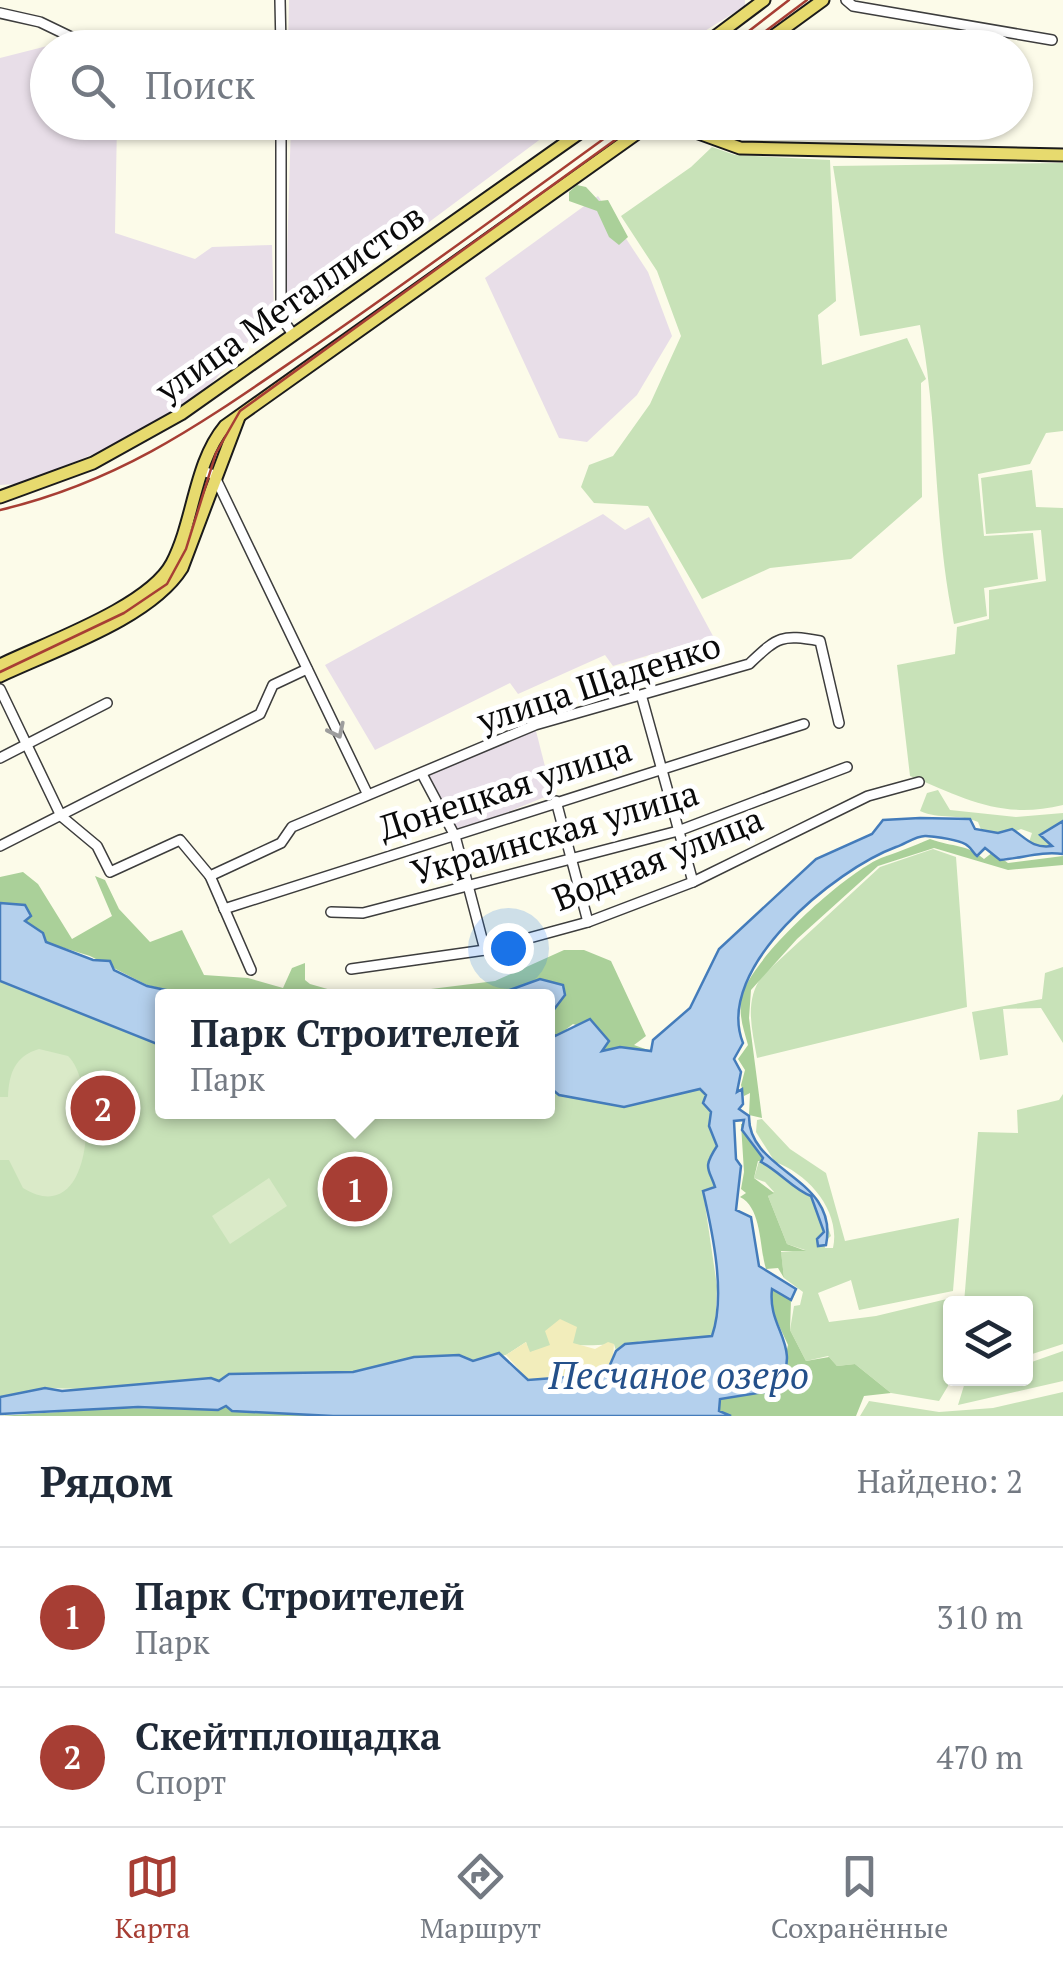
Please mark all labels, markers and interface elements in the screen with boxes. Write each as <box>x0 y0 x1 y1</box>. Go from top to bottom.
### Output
search box <box>30 30 1033 140</box>
icon: search <box>65 58 120 113</box>
text: Поиск <box>145 60 255 110</box>
street label: улица Металлистов <box>145 192 433 413</box>
street label: улица Щаденко <box>470 621 726 743</box>
one-way arrow <box>325 721 345 739</box>
street label: Донецкая улица <box>372 725 637 851</box>
street label: Украинская улица <box>406 769 704 895</box>
street label: Водная улица <box>546 795 769 921</box>
your location <box>483 923 534 974</box>
popup <box>155 989 555 1119</box>
text: Парк Строителей <box>190 1008 520 1058</box>
text: Парк <box>190 1058 265 1100</box>
pin: 2 <box>70 1070 136 1146</box>
pin: 1 <box>322 1152 388 1226</box>
map controls <box>943 1296 1033 1386</box>
button: layers <box>943 1296 1033 1386</box>
water label: Песчаное озеро <box>548 1350 809 1400</box>
text: Рядом <box>40 1453 173 1509</box>
text: Найдено: 2 <box>857 1460 1023 1502</box>
text: Парк Строителей <box>135 1571 465 1621</box>
text: 1 <box>63 1596 82 1638</box>
text: 310 m <box>936 1596 1023 1638</box>
text: Парк <box>135 1621 210 1663</box>
text: Скейтплощадка <box>135 1711 441 1761</box>
text: 2 <box>63 1736 82 1778</box>
text: 470 m <box>936 1736 1023 1778</box>
text: Спорт <box>135 1761 226 1803</box>
tab: Карта <box>115 1849 190 1946</box>
tab: Маршрут <box>420 1849 541 1946</box>
tab: Сохранённые <box>771 1849 948 1946</box>

